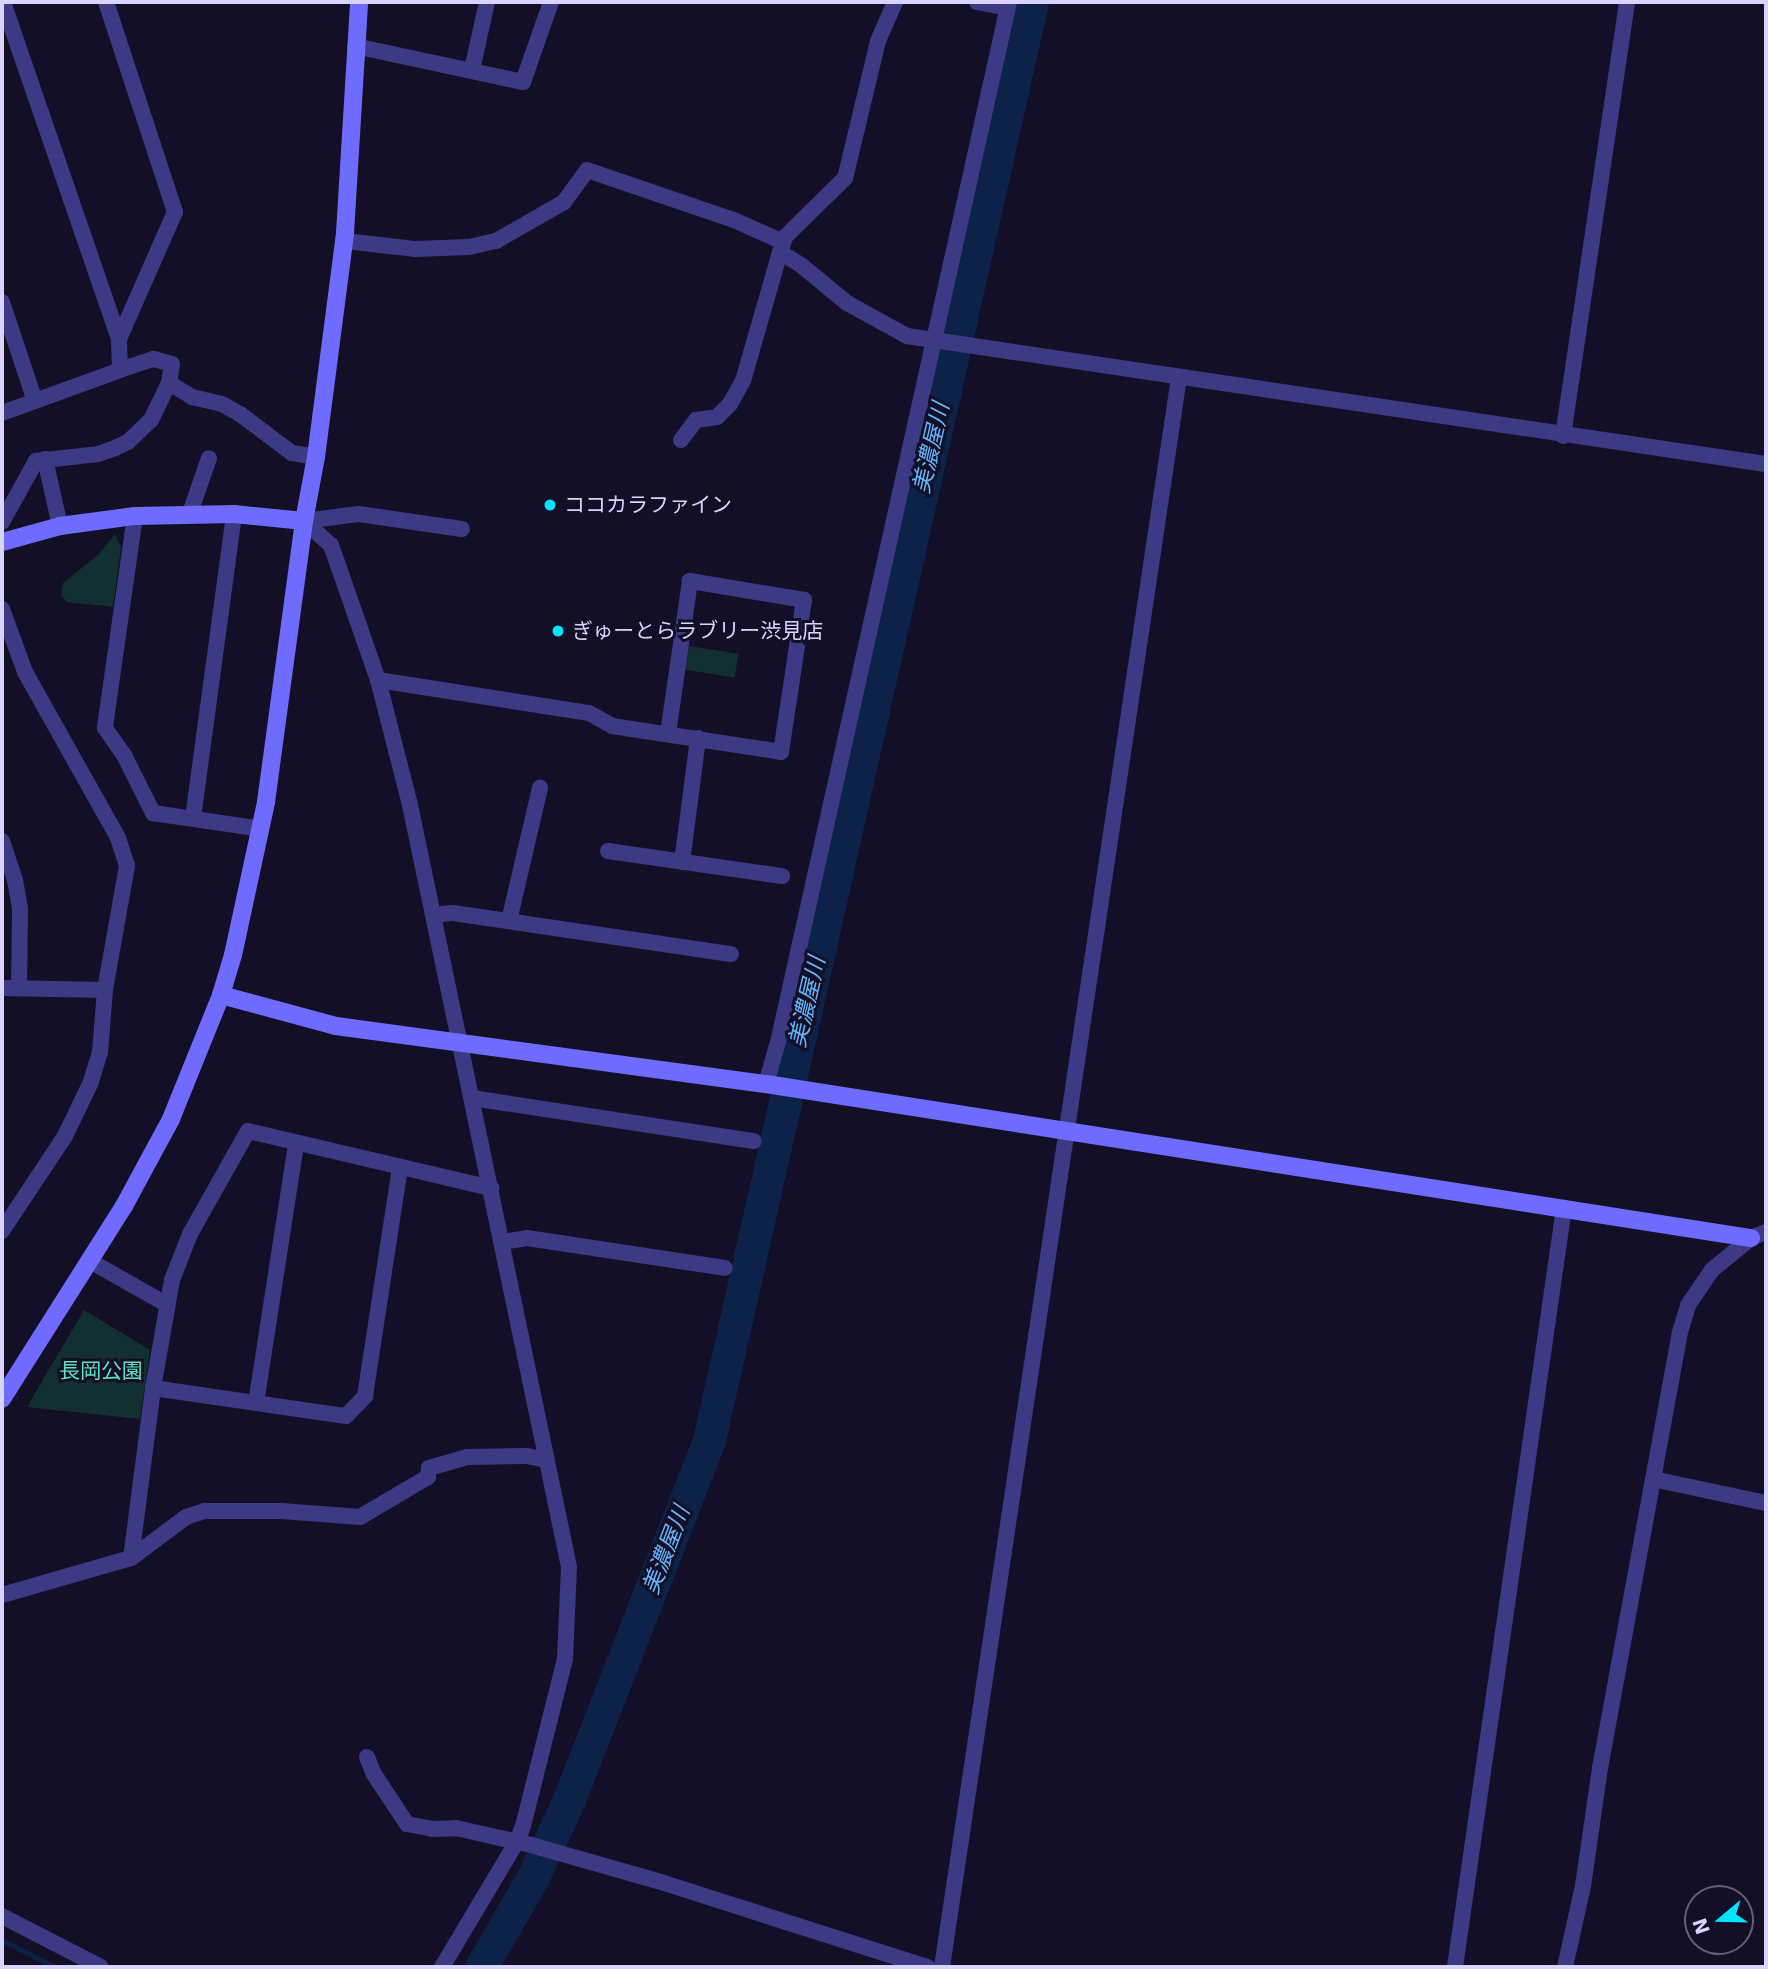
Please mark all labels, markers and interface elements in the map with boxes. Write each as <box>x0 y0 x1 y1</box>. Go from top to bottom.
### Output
water label: 美濃屋川 <box>907 400 955 496</box>
place label: ココカラファイン <box>564 492 732 518</box>
marker: ココカラファイン <box>542 497 558 513</box>
place label: ぎゅーとらラブリー渋見店 <box>572 618 824 644</box>
marker: ぎゅーとらラブリー渋見店 <box>550 623 566 639</box>
water label: 美濃屋川 <box>783 954 831 1050</box>
park label: 長岡公園 <box>59 1358 143 1384</box>
water label: 美濃屋川 <box>637 1502 695 1598</box>
north arrow <box>1684 1885 1754 1955</box>
text: N <box>1688 1915 1714 1937</box>

